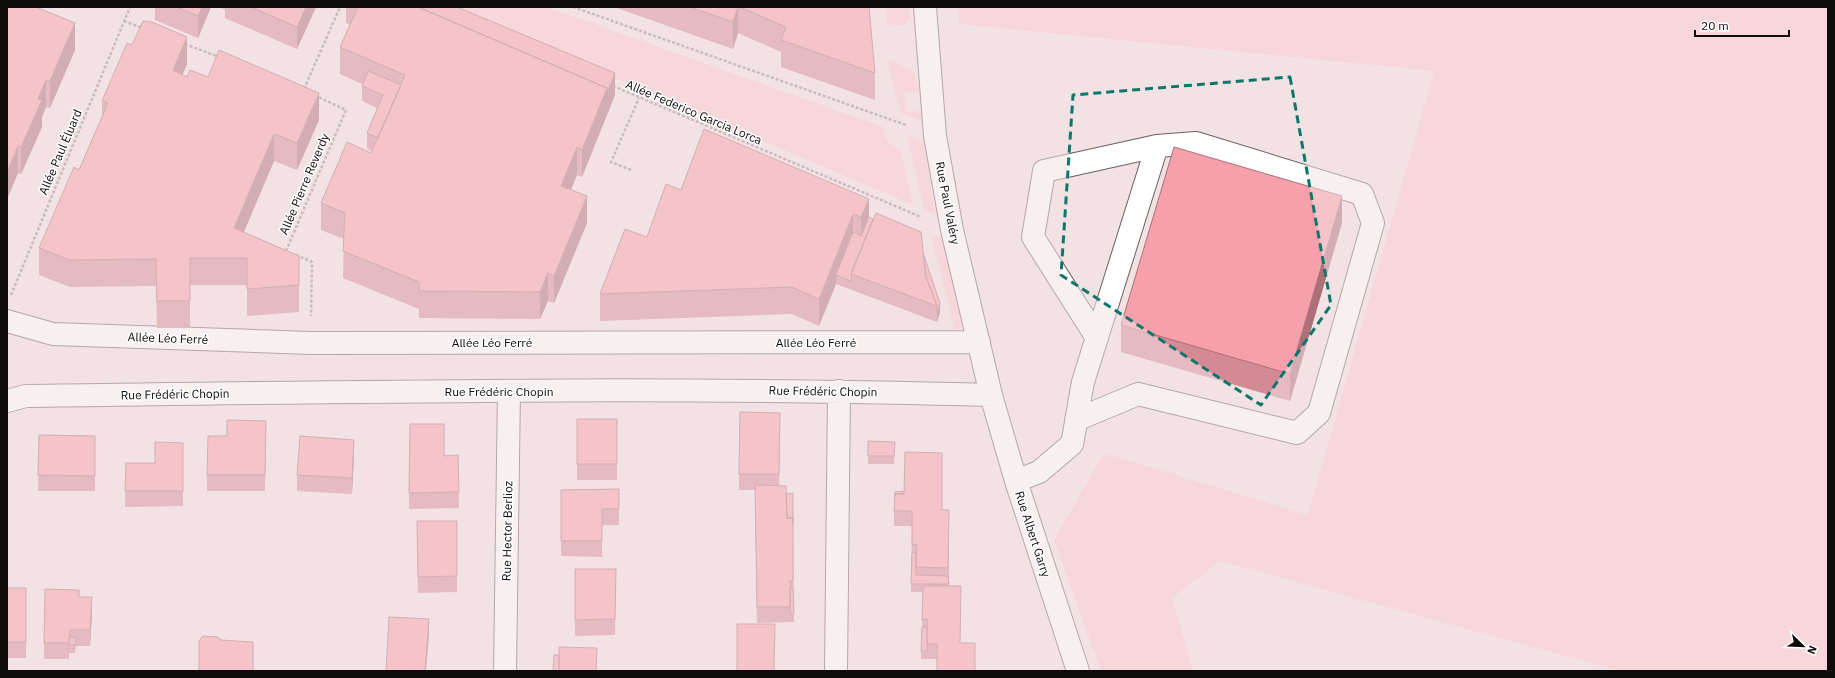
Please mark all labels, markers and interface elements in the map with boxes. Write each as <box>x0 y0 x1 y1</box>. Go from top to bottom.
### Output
scale bar <box>1695 12 1789 38</box>
text: 20 m <box>1701 18 1729 33</box>
street label: Allée Federico Garcia Lorca <box>624 76 765 148</box>
street label: Allée Paul Éluard <box>35 107 85 197</box>
street label: Allée Pierre Reverdy <box>276 131 332 237</box>
street label: Rue Paul Valéry <box>933 160 963 246</box>
street label: Allée Léo Ferré <box>127 329 209 347</box>
street label: Allée Léo Ferré <box>452 335 533 350</box>
street label: Allée Léo Ferré <box>776 335 857 350</box>
street label: Rue Frédéric Chopin <box>768 383 878 399</box>
street label: Rue Frédéric Chopin <box>445 384 553 399</box>
street label: Rue Frédéric Chopin <box>120 386 230 402</box>
street label: Rue Hector Berlioz <box>499 480 515 581</box>
street label: Rue Albert Garry <box>1012 489 1054 579</box>
north arrow <box>1783 626 1823 666</box>
text: N <box>1804 644 1820 656</box>

